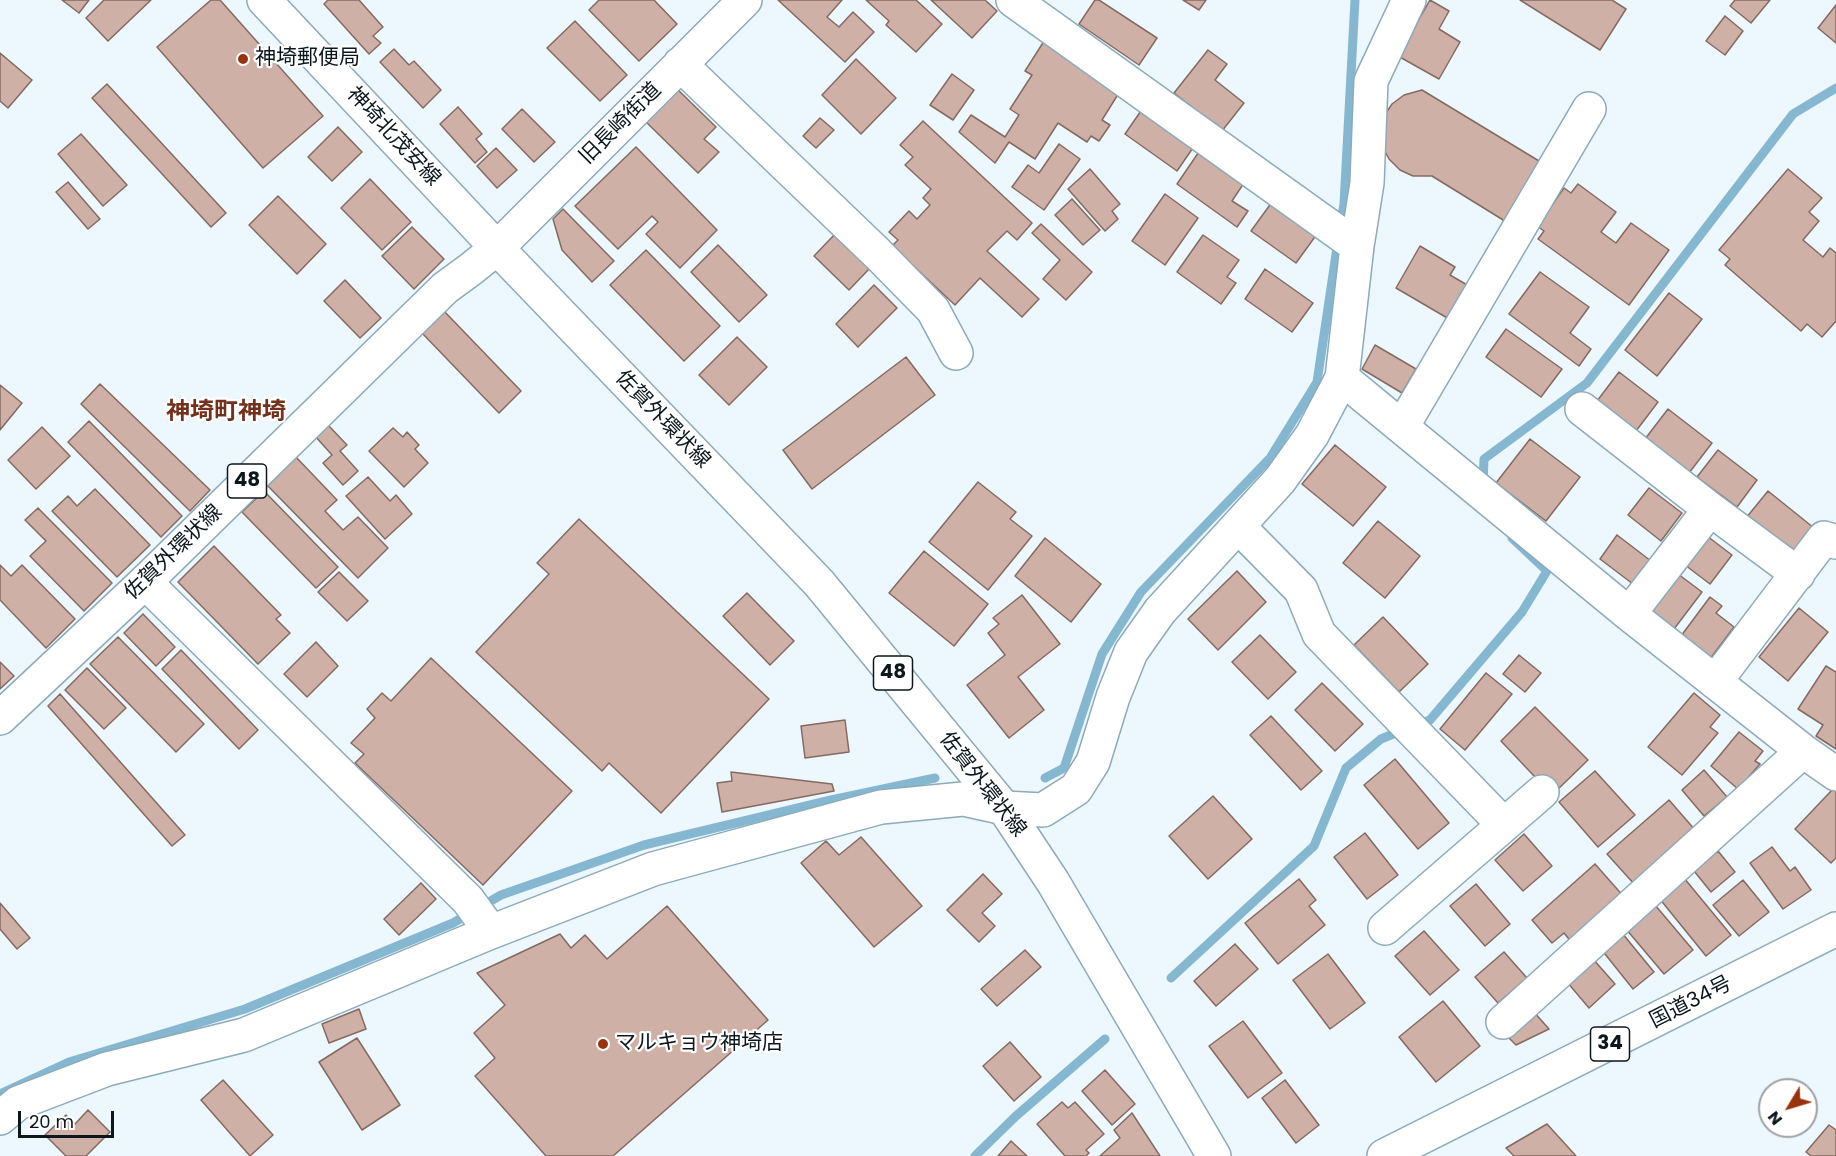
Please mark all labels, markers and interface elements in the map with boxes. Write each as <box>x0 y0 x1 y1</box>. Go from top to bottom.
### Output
place label: 神埼郵便局 <box>255 46 360 72</box>
marker: 神埼郵便局 <box>236 52 250 66</box>
street label: 旧長崎街道 <box>575 78 667 170</box>
street label: 神埼北茂安線 <box>341 82 445 192</box>
street label: 佐賀外環状線 <box>609 366 715 474</box>
district label: 神埼町神埼 <box>166 399 286 427</box>
road number: 48 <box>228 464 266 498</box>
street label: 佐賀外環状線 <box>120 500 228 606</box>
road number: 48 <box>874 656 912 690</box>
street label: 佐賀外環状線 <box>933 728 1031 842</box>
street label: 国道34号 <box>1646 972 1736 1034</box>
road number: 34 <box>1590 1027 1630 1061</box>
place label: マルキョウ神埼店 <box>615 1031 783 1057</box>
marker: マルキョウ神埼店 <box>596 1037 610 1051</box>
north arrow <box>1758 1078 1818 1138</box>
scale bar <box>21 1099 117 1137</box>
text: N <box>1762 1106 1788 1130</box>
text: 20 m <box>29 1109 74 1134</box>

